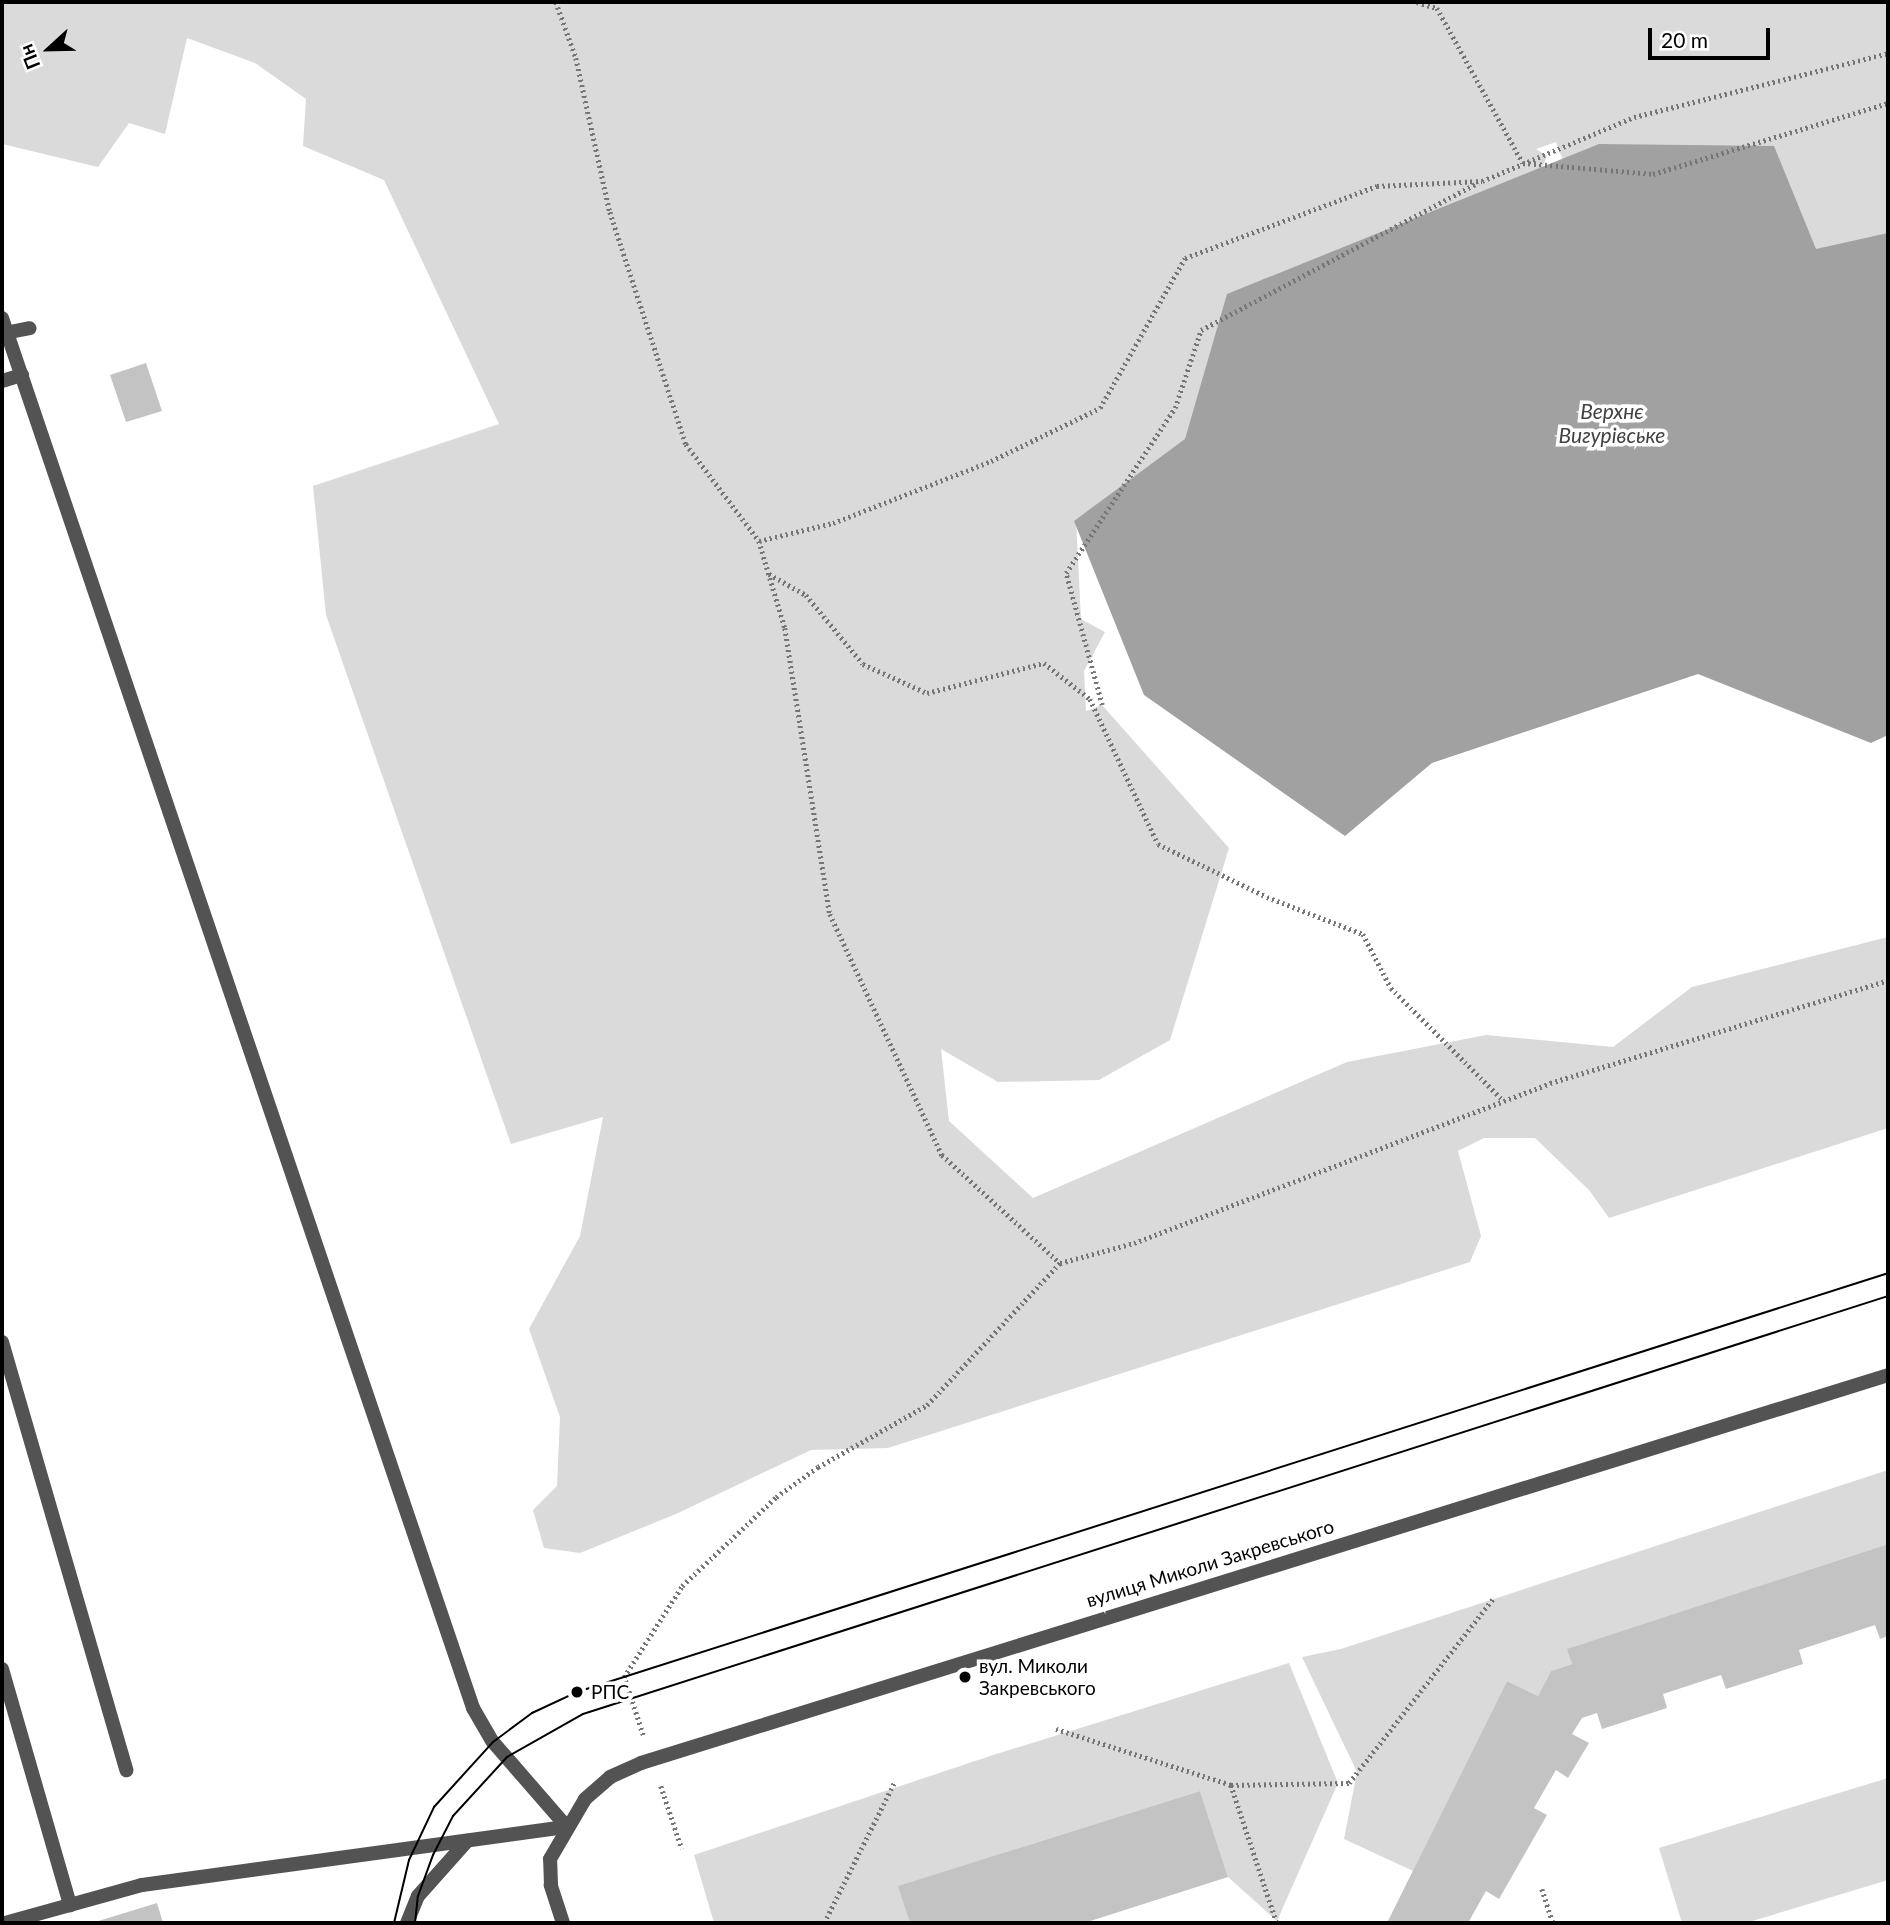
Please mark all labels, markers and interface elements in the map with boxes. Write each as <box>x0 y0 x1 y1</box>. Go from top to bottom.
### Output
north arrow <box>14 14 84 84</box>
scale bar <box>1652 14 1774 58</box>
text: 20 m <box>1661 27 1708 52</box>
text: Пн <box>14 41 44 73</box>
water label: Верхнє Вигурівське <box>1559 398 1665 448</box>
street label: вулиця Миколи Закревського <box>1083 1514 1337 1612</box>
place label: вул. Миколи Закревського <box>979 1655 1096 1699</box>
marker: вул. Миколи Закревського <box>957 1669 973 1685</box>
place label: РПС <box>591 1681 629 1703</box>
marker: РПС <box>569 1684 585 1700</box>

